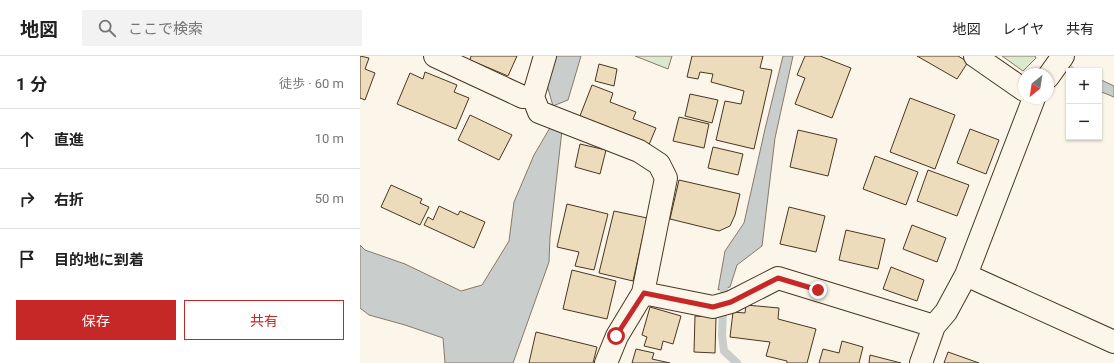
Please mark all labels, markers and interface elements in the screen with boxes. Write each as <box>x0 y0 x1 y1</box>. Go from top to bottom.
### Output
search box <box>82 10 362 46</box>
icon: search <box>96 17 118 39</box>
text: 地図 <box>20 18 58 41</box>
text: ここで検索 <box>128 20 203 38</box>
text: 地図 <box>952 21 980 37</box>
text: レイヤ <box>1002 21 1044 37</box>
text: 共有 <box>1066 21 1094 37</box>
north arrow <box>1018 68 1054 104</box>
map controls <box>1066 68 1102 140</box>
button: + <box>1066 68 1102 104</box>
text: 1 分 <box>16 74 47 94</box>
text: 徒歩 · 60 m <box>279 76 344 91</box>
button: − <box>1066 104 1102 140</box>
icon: ahead <box>16 128 38 150</box>
text: 直進 <box>54 131 84 149</box>
text: 10 m <box>315 131 344 146</box>
icon: right <box>16 188 38 210</box>
text: 右折 <box>54 191 84 209</box>
text: 50 m <box>315 191 344 206</box>
icon: arrive <box>16 248 38 270</box>
text: 目的地に到着 <box>54 251 144 269</box>
route end <box>809 281 827 299</box>
button: 保存 <box>16 300 176 340</box>
button: 共有 <box>184 300 344 340</box>
route start <box>607 327 625 345</box>

